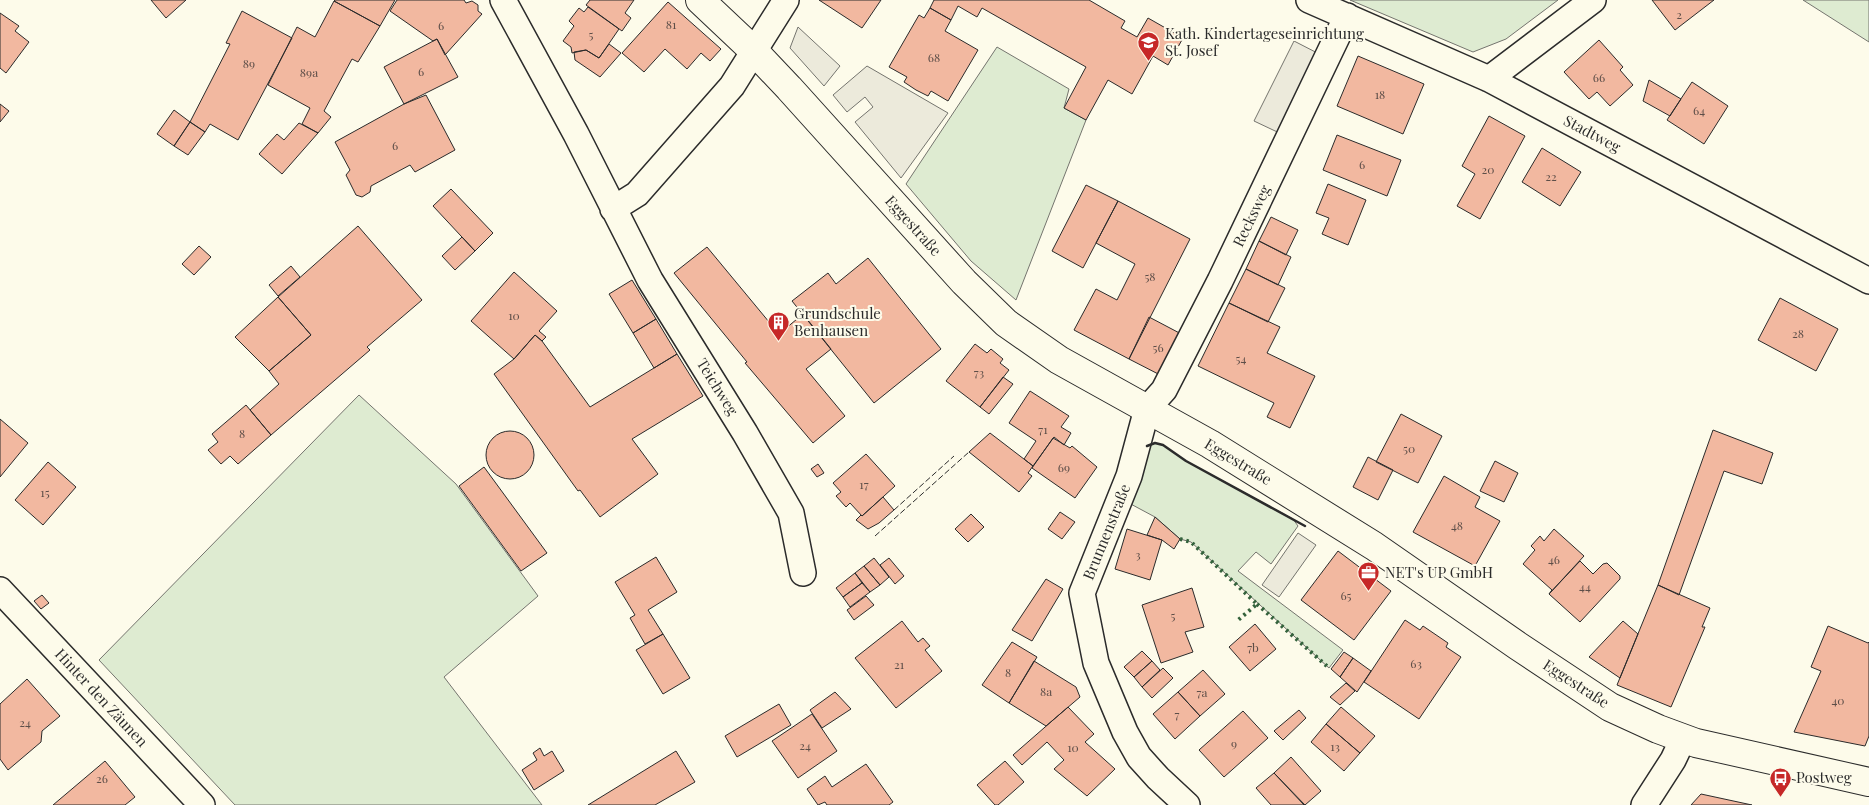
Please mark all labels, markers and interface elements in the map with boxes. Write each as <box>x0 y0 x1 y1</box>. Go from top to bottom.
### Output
house number: 2 <box>1676 6 1682 22</box>
house number: 81 <box>666 16 677 32</box>
house number: 6 <box>438 17 444 33</box>
place label: Kath. Kindertageseinrichtung St. Josef <box>1165 23 1364 60</box>
house number: 5 <box>589 26 594 42</box>
school or university icon: Kath. Kindertageseinrichtung St. Josef <box>1137 31 1161 62</box>
house number: 68 <box>928 49 940 65</box>
house number: 89 <box>243 55 255 71</box>
house number: 6 <box>418 63 424 79</box>
house number: 89a <box>300 64 318 80</box>
house number: 66 <box>1593 69 1605 85</box>
house number: 18 <box>1375 86 1385 102</box>
house number: 64 <box>1693 102 1705 118</box>
street label: Stadtweg <box>1560 110 1625 156</box>
house number: 6 <box>392 137 398 153</box>
house number: 6 <box>1359 156 1365 172</box>
house number: 20 <box>1482 161 1494 177</box>
house number: 22 <box>1545 168 1557 184</box>
street label: Recksweg <box>1228 181 1275 250</box>
street label: Eggestraße <box>881 191 946 260</box>
house number: 58 <box>1144 268 1156 284</box>
place label: Grundschule Benhausen <box>794 303 881 340</box>
house number: 10 <box>508 307 520 323</box>
building icon: Grundschule Benhausen <box>766 311 790 342</box>
house number: 28 <box>1792 325 1804 341</box>
house number: 56 <box>1152 339 1164 355</box>
house number: 54 <box>1236 350 1247 366</box>
street label: Teichweg <box>693 354 743 419</box>
house number: 73 <box>974 364 984 380</box>
house number: 71 <box>1038 421 1048 437</box>
house number: 8 <box>239 425 245 441</box>
street label: Eggestraße <box>1201 433 1276 489</box>
house number: 50 <box>1403 440 1415 456</box>
house number: 69 <box>1058 459 1070 475</box>
house number: 17 <box>859 476 869 492</box>
street label: Brunnenstraße <box>1078 481 1134 582</box>
house number: 15 <box>40 484 50 500</box>
house number: 48 <box>1451 517 1463 533</box>
house number: 3 <box>1135 546 1141 562</box>
house number: 46 <box>1548 551 1560 567</box>
office icon: NET's UP GmbH <box>1357 561 1381 592</box>
place label: NET's UP GmbH <box>1385 562 1493 582</box>
house number: 44 <box>1579 578 1591 594</box>
house number: 65 <box>1340 587 1352 603</box>
house number: 5 <box>1171 607 1176 623</box>
house number: 7b <box>1247 639 1259 655</box>
street label: Hinter den Zäunen <box>51 644 152 751</box>
street label: Eggestraße <box>1540 654 1613 712</box>
house number: 63 <box>1410 655 1422 671</box>
house number: 21 <box>894 656 905 672</box>
house number: 8 <box>1005 664 1011 680</box>
house number: 8a <box>1040 683 1052 699</box>
house number: 7a <box>1197 684 1207 700</box>
house number: 40 <box>1831 692 1845 708</box>
house number: 7 <box>1175 706 1180 722</box>
house number: 24 <box>19 714 31 730</box>
house number: 9 <box>1231 735 1237 751</box>
house number: 24 <box>799 737 811 753</box>
house number: 13 <box>1330 738 1340 754</box>
house number: 10 <box>1067 739 1079 755</box>
bus stop icon: Postweg <box>1768 766 1792 797</box>
place label: Postweg <box>1796 767 1852 787</box>
house number: 26 <box>96 770 108 786</box>

